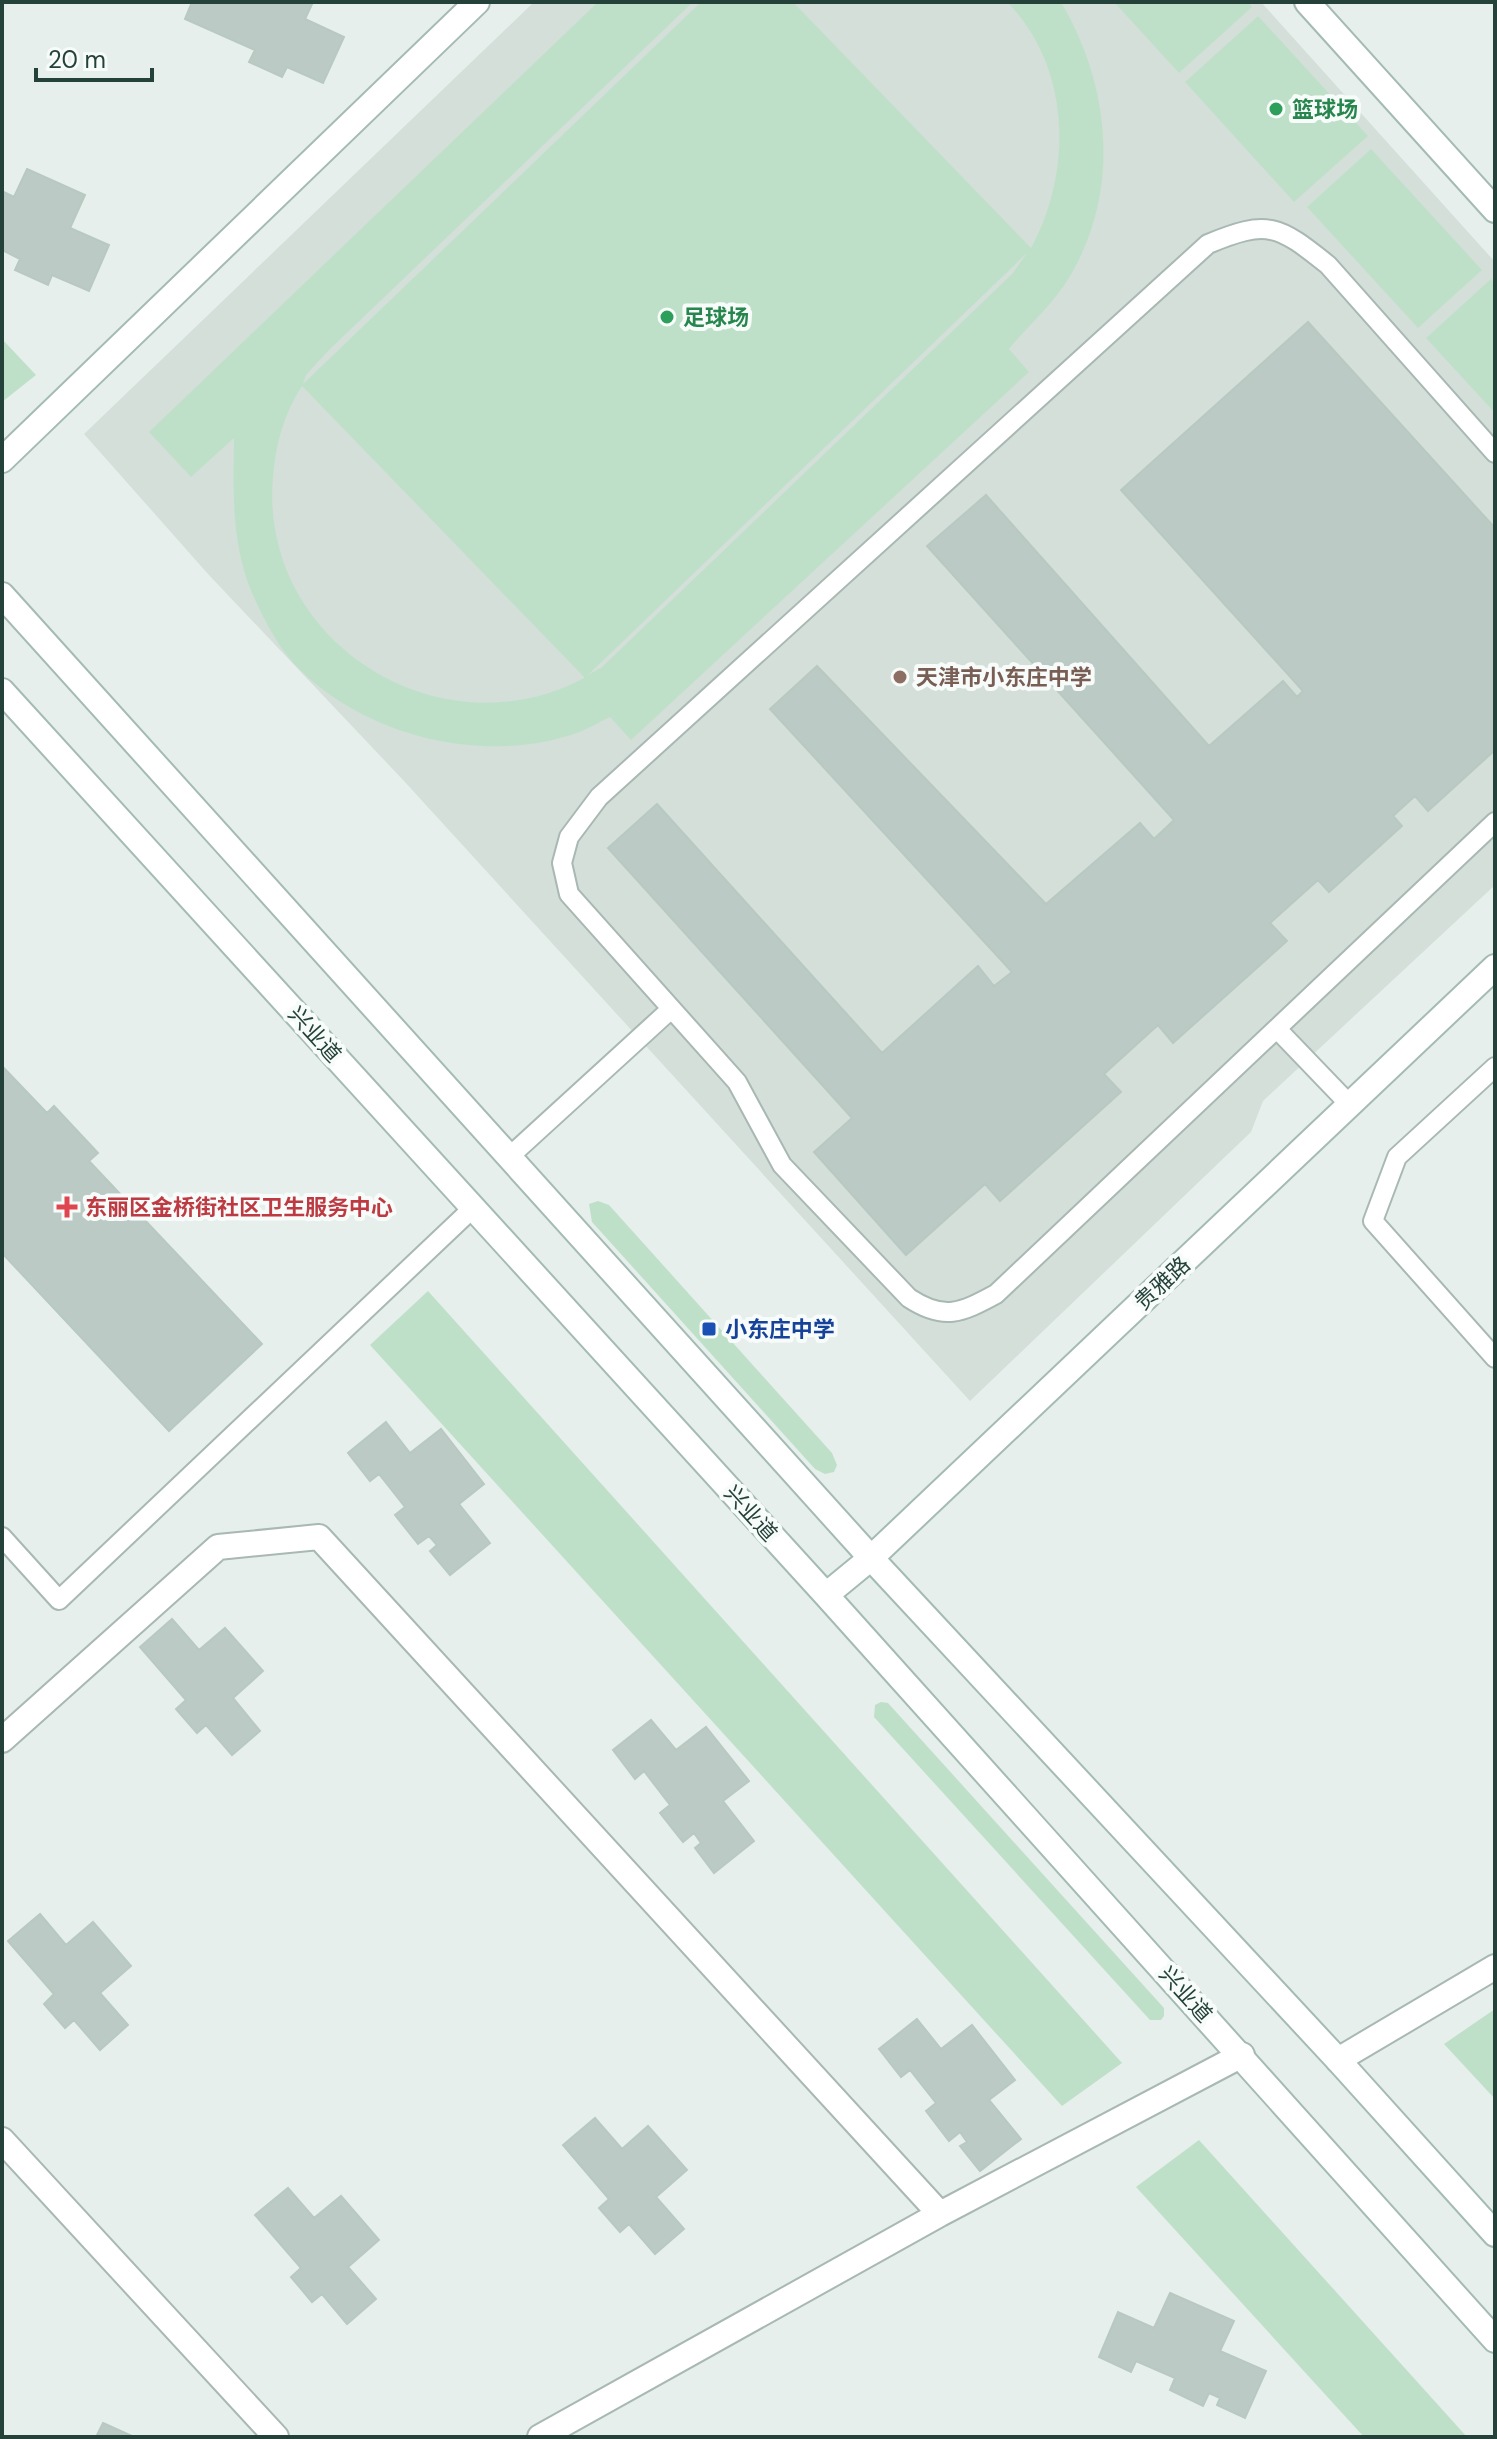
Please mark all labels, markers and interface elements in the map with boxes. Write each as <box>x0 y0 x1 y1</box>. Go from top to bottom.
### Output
scale bar <box>36 32 152 82</box>
text: 20 m <box>48 44 106 75</box>
place label: 篮球场 <box>1292 95 1358 124</box>
marker: 篮球场 <box>1267 100 1285 118</box>
place label: 足球场 <box>683 303 749 332</box>
marker: 足球场 <box>658 308 676 326</box>
place label: 天津市小东庄中学 <box>916 663 1092 692</box>
marker: 天津市小东庄中学 <box>891 668 909 686</box>
street label: 兴业道 <box>282 1000 347 1069</box>
place label: 东丽区金桥街社区卫生服务中心 <box>85 1193 393 1222</box>
marker: 东丽区金桥街社区卫生服务中心 <box>56 1196 78 1218</box>
street label: 贵雅路 <box>1128 1250 1196 1316</box>
place label: 小东庄中学 <box>725 1315 835 1344</box>
marker: 小东庄中学 <box>700 1320 718 1338</box>
street label: 兴业道 <box>718 1479 783 1548</box>
street label: 兴业道 <box>1153 1960 1218 2029</box>

